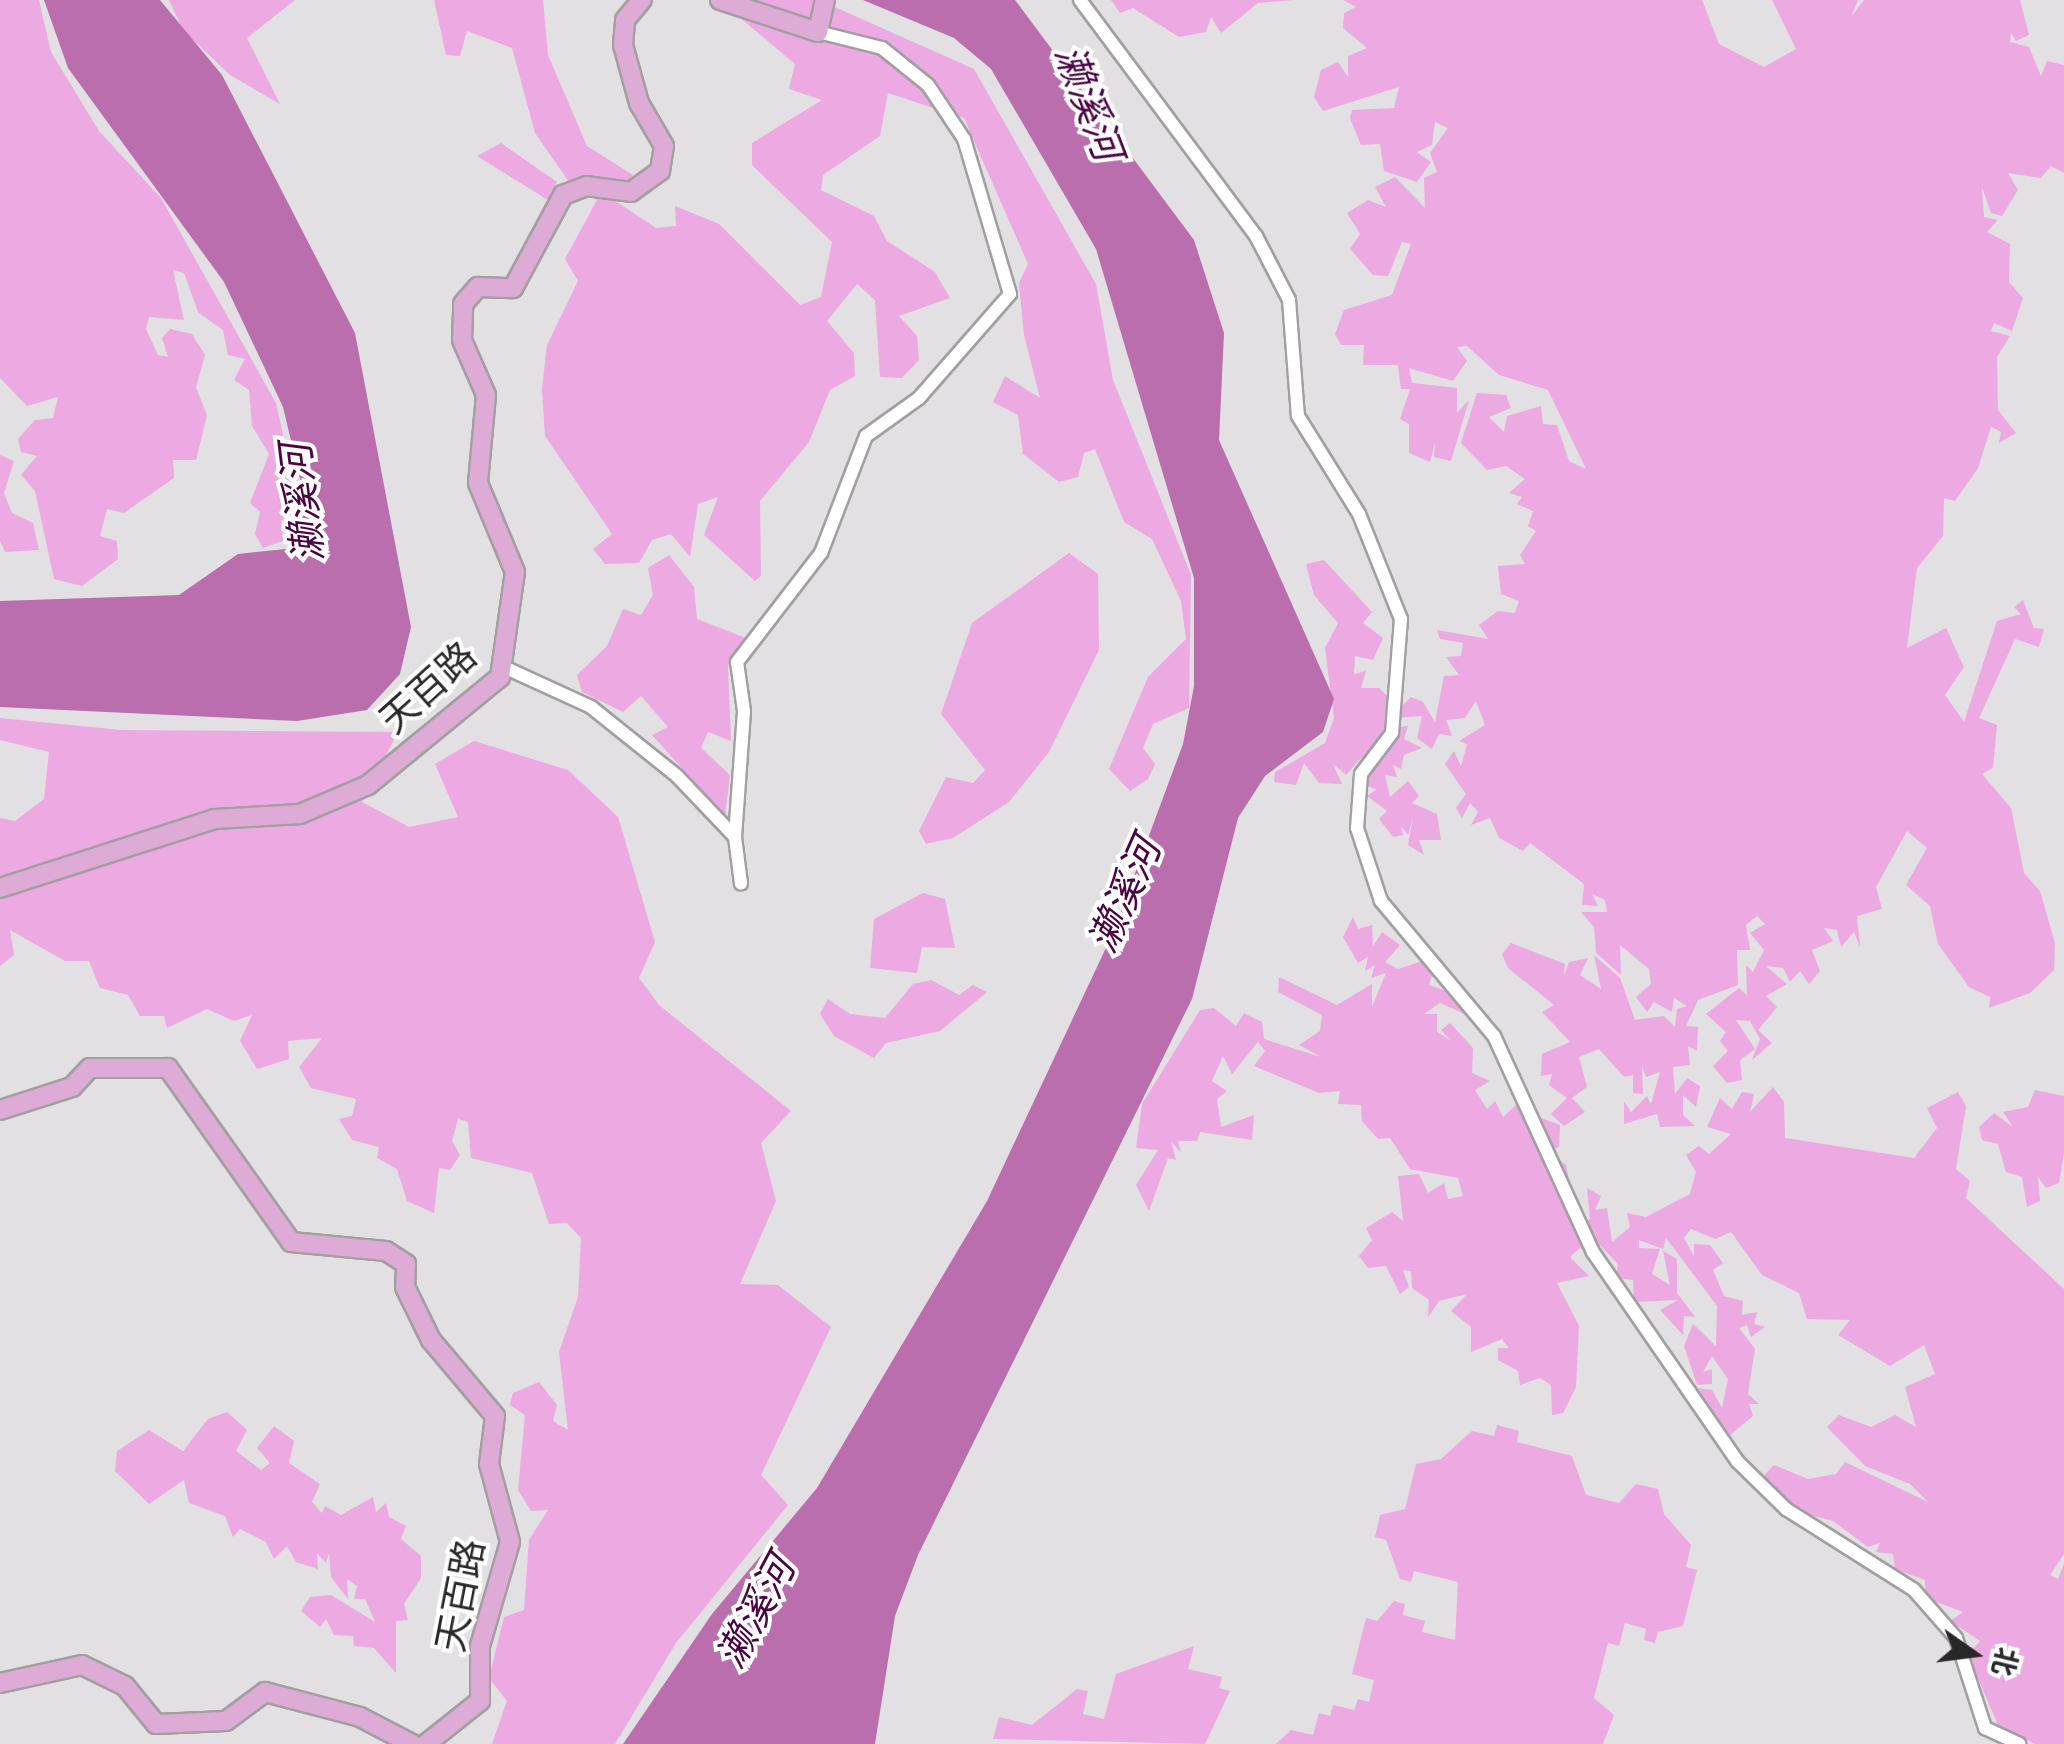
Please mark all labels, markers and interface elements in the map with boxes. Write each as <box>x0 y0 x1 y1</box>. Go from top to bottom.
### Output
water label: 濑溪河 <box>1043 38 1131 168</box>
water label: 濑溪河 <box>273 441 335 565</box>
street label: 天百路 <box>371 634 487 744</box>
water label: 濑溪河 <box>1080 831 1172 961</box>
street label: 天百路 <box>429 1536 495 1656</box>
water label: 濑溪河 <box>708 1549 806 1677</box>
north arrow <box>1924 1604 2024 1704</box>
text: 北 <box>1984 1644 2023 1679</box>

